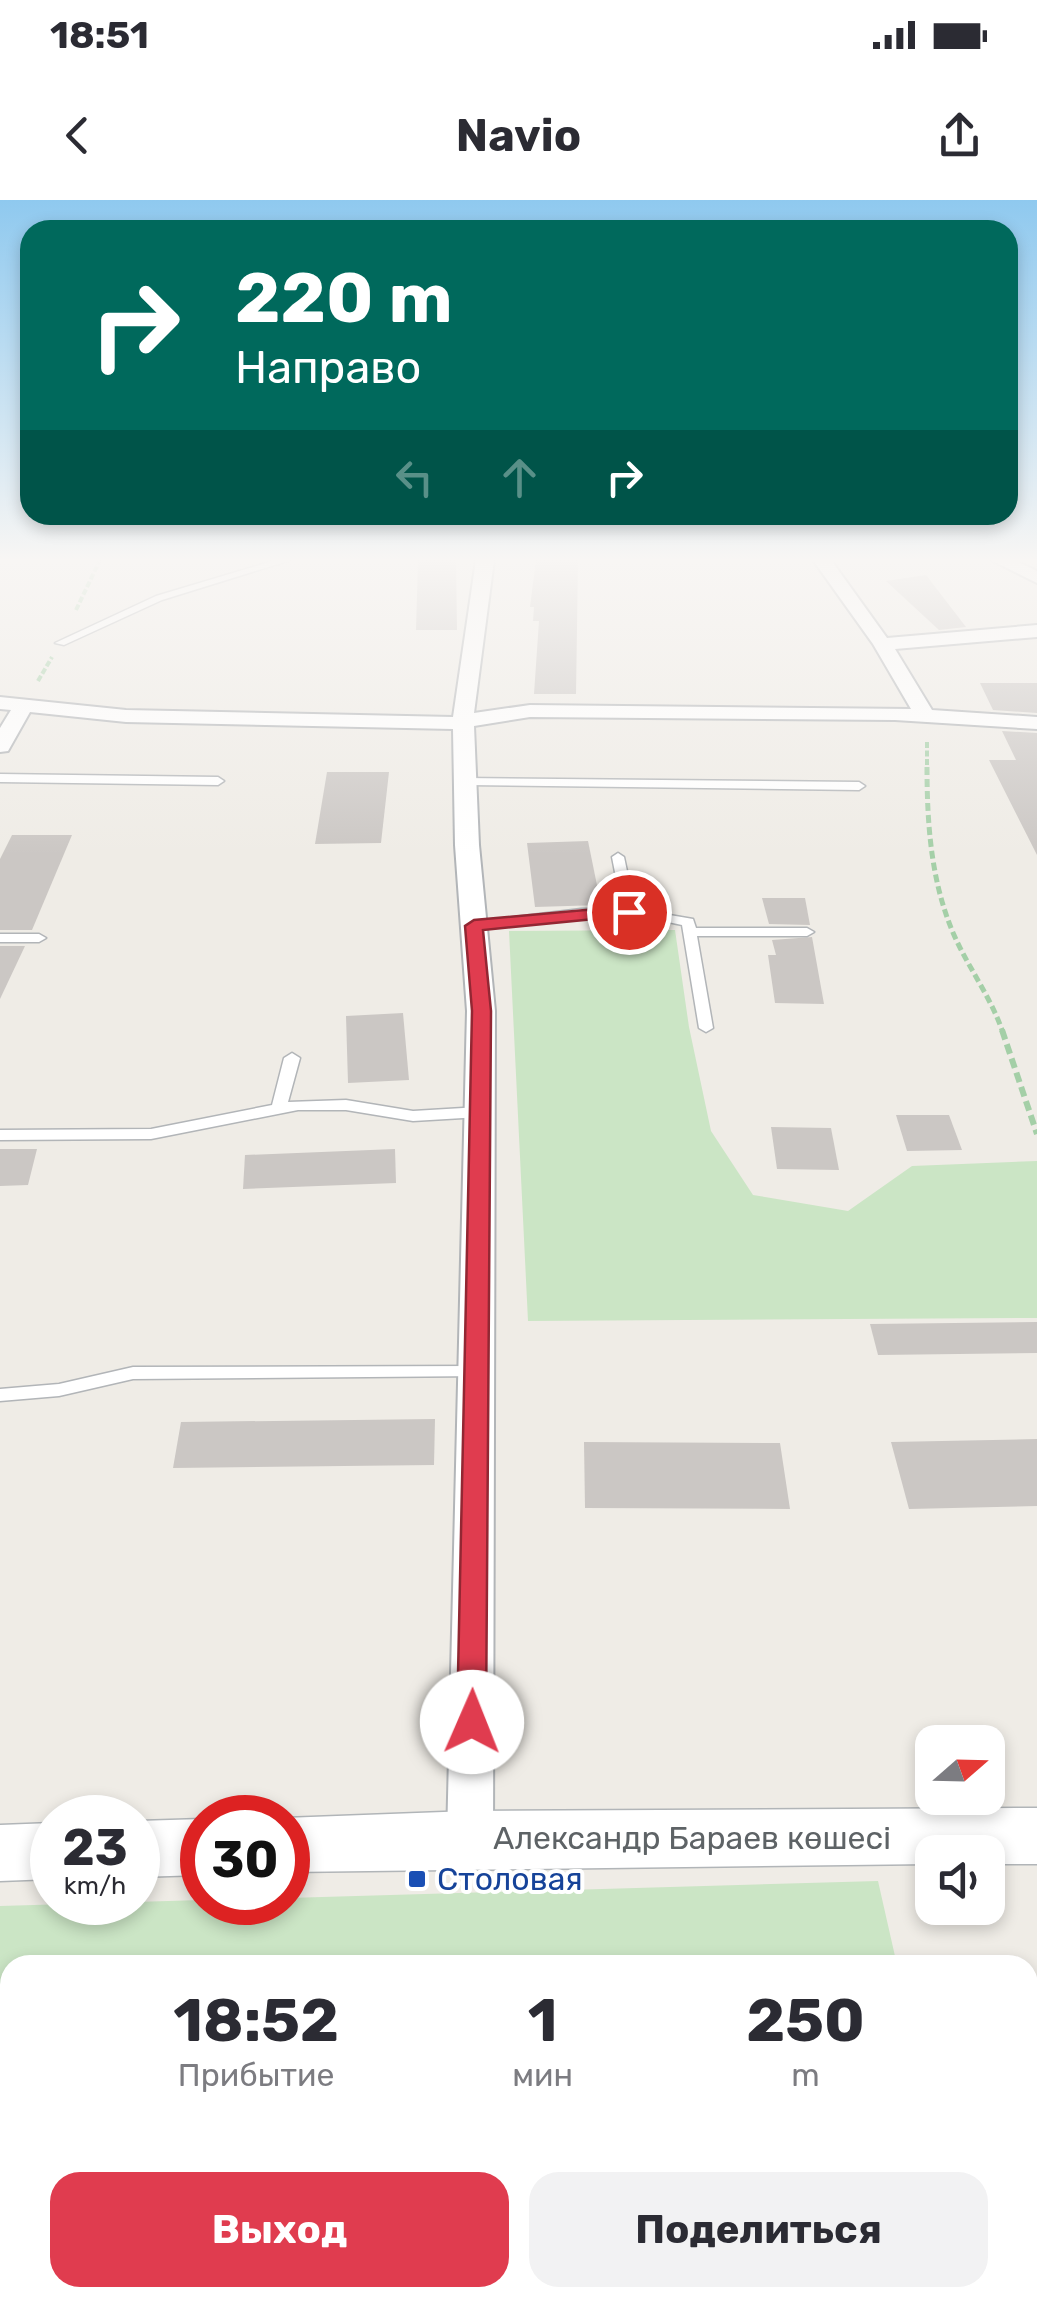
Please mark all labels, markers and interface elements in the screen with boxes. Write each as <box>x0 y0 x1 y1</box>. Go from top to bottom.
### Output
text: 18:51 <box>50 12 149 58</box>
icon: back <box>50 108 105 163</box>
icon: share <box>932 108 987 163</box>
text: Navio <box>456 109 581 162</box>
text: 220 m <box>235 257 453 340</box>
icon: right <box>70 260 200 390</box>
text: Направо <box>235 341 421 394</box>
icon: left <box>387 450 442 505</box>
icon: ahead <box>492 450 547 505</box>
icon: right <box>597 450 652 505</box>
pin <box>587 870 672 955</box>
icon: arrive <box>602 885 657 940</box>
position arrow <box>420 1670 524 1774</box>
north arrow <box>915 1725 1005 1815</box>
map controls <box>915 1725 1005 1925</box>
speed limit sign: 30 <box>180 1795 310 1925</box>
text: 23 <box>62 1818 128 1878</box>
street label: Александр Бараев көшесі <box>493 1819 891 1857</box>
button: sound <box>915 1835 1005 1925</box>
place label: Столовая <box>437 1860 583 1898</box>
marker: Столовая <box>406 1868 428 1890</box>
text: km/h <box>64 1871 126 1900</box>
text: 18:52 <box>173 1985 339 2056</box>
text: 1 <box>528 1985 557 2056</box>
text: 250 <box>746 1985 865 2056</box>
text: Прибытие <box>178 2056 334 2094</box>
text: мин <box>512 2056 573 2094</box>
text: m <box>791 2056 820 2094</box>
button: Выход <box>50 2172 509 2287</box>
button: Поделиться <box>529 2172 988 2287</box>

